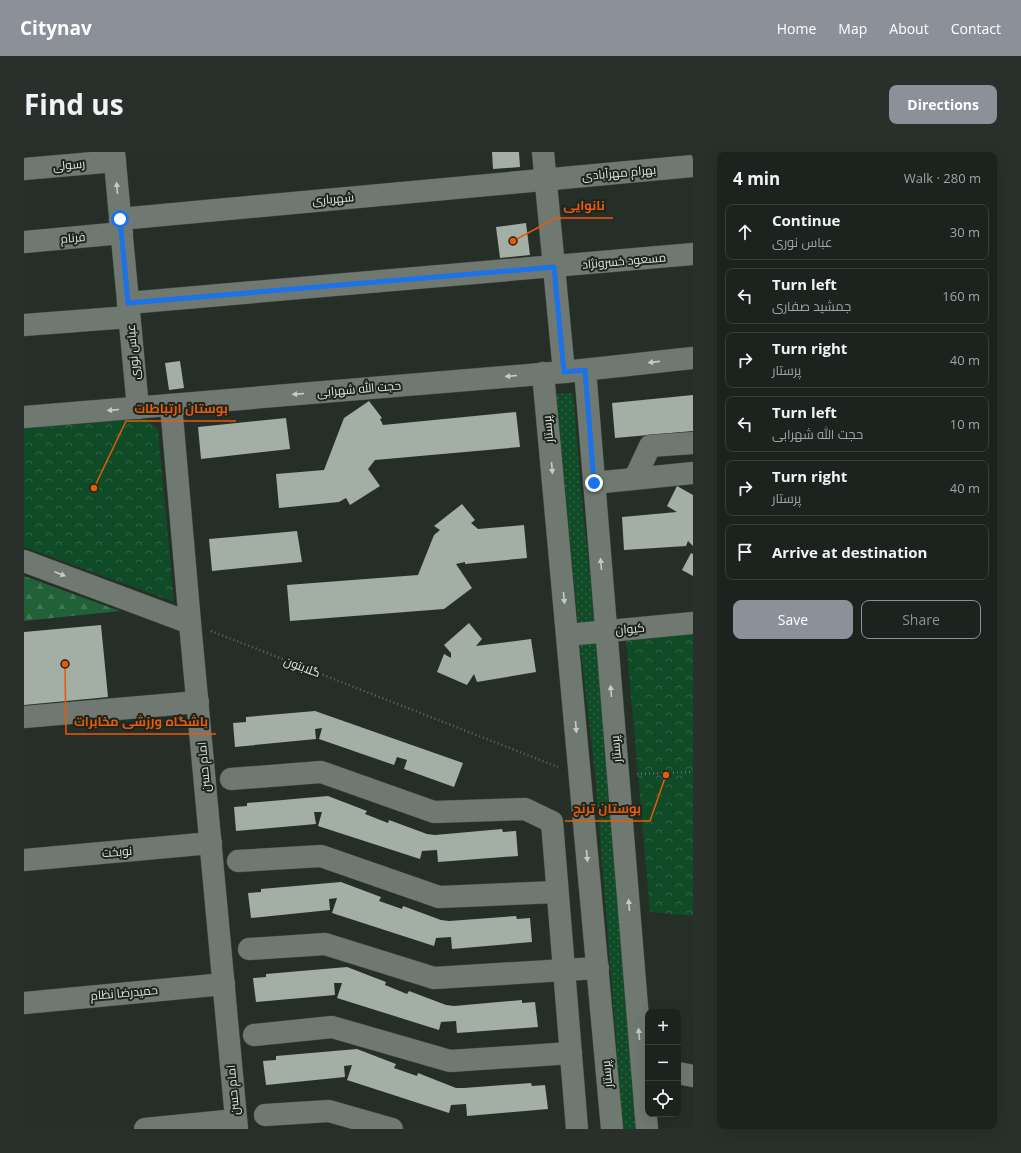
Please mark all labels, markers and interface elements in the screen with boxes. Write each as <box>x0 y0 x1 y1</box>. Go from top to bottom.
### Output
text: Citynav <box>20 15 92 41</box>
text: Home <box>777 19 816 38</box>
text: Map <box>838 19 867 38</box>
text: About <box>889 19 929 38</box>
text: Contact <box>951 19 1001 38</box>
text: Find us <box>24 85 124 123</box>
button: Directions <box>889 85 997 124</box>
street label: رسولى <box>52 155 86 174</box>
street label: بهرام مهرآبادی <box>581 161 657 184</box>
text: 4 min <box>733 167 780 190</box>
text: Walk · 280 m <box>904 169 981 187</box>
one-way arrow <box>114 182 121 194</box>
street label: شهریاری <box>311 188 355 209</box>
callout: نانوایی <box>556 193 613 218</box>
text: نانوایی <box>563 196 605 214</box>
route start <box>111 210 129 228</box>
text: Continue <box>772 210 840 230</box>
icon: ahead <box>734 221 756 243</box>
text: 30 m <box>950 223 980 241</box>
street label: فرنام <box>60 228 86 247</box>
text: عباس نوری <box>772 233 833 251</box>
street label: مسعود خسرونژاد <box>581 248 667 273</box>
text: Turn left <box>772 274 837 294</box>
icon: left <box>734 285 756 307</box>
text: 160 m <box>942 287 980 305</box>
text: جمشید صفاری <box>772 297 851 315</box>
street label: عباس نوری <box>122 323 143 381</box>
text: Turn right <box>772 338 847 358</box>
icon: right <box>734 349 756 371</box>
text: 40 m <box>950 351 980 369</box>
one-way arrow <box>648 359 660 366</box>
text: پرستار <box>772 361 801 379</box>
one-way arrow <box>505 373 517 380</box>
street label: حجت الله شهرابی <box>316 376 402 401</box>
one-way arrow <box>292 391 304 397</box>
callout: بوستان ارتباطات <box>126 396 236 421</box>
text: بوستان ارتباطات <box>134 399 228 417</box>
text: Turn left <box>772 402 837 422</box>
one-way arrow <box>107 406 119 413</box>
icon: left <box>734 413 756 435</box>
street label: پرستار <box>538 414 558 444</box>
text: 10 m <box>950 415 980 433</box>
text: حجت الله شهرابی <box>772 425 863 443</box>
one-way arrow <box>549 462 555 474</box>
text: Turn right <box>772 466 847 486</box>
route end <box>585 474 603 492</box>
icon: right <box>734 477 756 499</box>
text: 40 m <box>950 479 980 497</box>
text: پرستار <box>772 489 801 507</box>
icon: arrive <box>734 541 756 563</box>
text: Arrive at destination <box>772 542 927 562</box>
one-way arrow <box>598 558 604 570</box>
one-way arrow <box>55 572 67 578</box>
one-way arrow <box>560 592 567 604</box>
button: Save <box>733 600 853 639</box>
button: Share <box>861 600 981 639</box>
street label: کیوان <box>615 619 645 638</box>
street label: گلابتون <box>281 652 323 681</box>
one-way arrow <box>608 685 615 697</box>
callout: باشگاه ورزشی مخابرات <box>66 709 216 734</box>
text: باشگاه ورزشی مخابرات <box>74 712 208 730</box>
one-way arrow <box>572 721 579 733</box>
street label: پرستار <box>606 734 626 764</box>
street label: امام حسن <box>193 741 214 793</box>
callout: بوستان ترنج <box>565 796 650 821</box>
text: بوستان ترنج <box>573 799 641 817</box>
street label: نوبخت <box>101 842 133 861</box>
one-way arrow <box>584 850 591 863</box>
one-way arrow <box>625 899 632 911</box>
street label: حمیدرضا نظام <box>90 981 158 1004</box>
map controls <box>645 1009 681 1117</box>
button: + <box>645 1009 681 1045</box>
one-way arrow <box>636 1028 643 1040</box>
button: − <box>645 1045 681 1081</box>
street label: پرستار <box>597 1059 617 1089</box>
street label: امام حسن <box>222 1064 243 1116</box>
button: locate <box>645 1081 681 1117</box>

